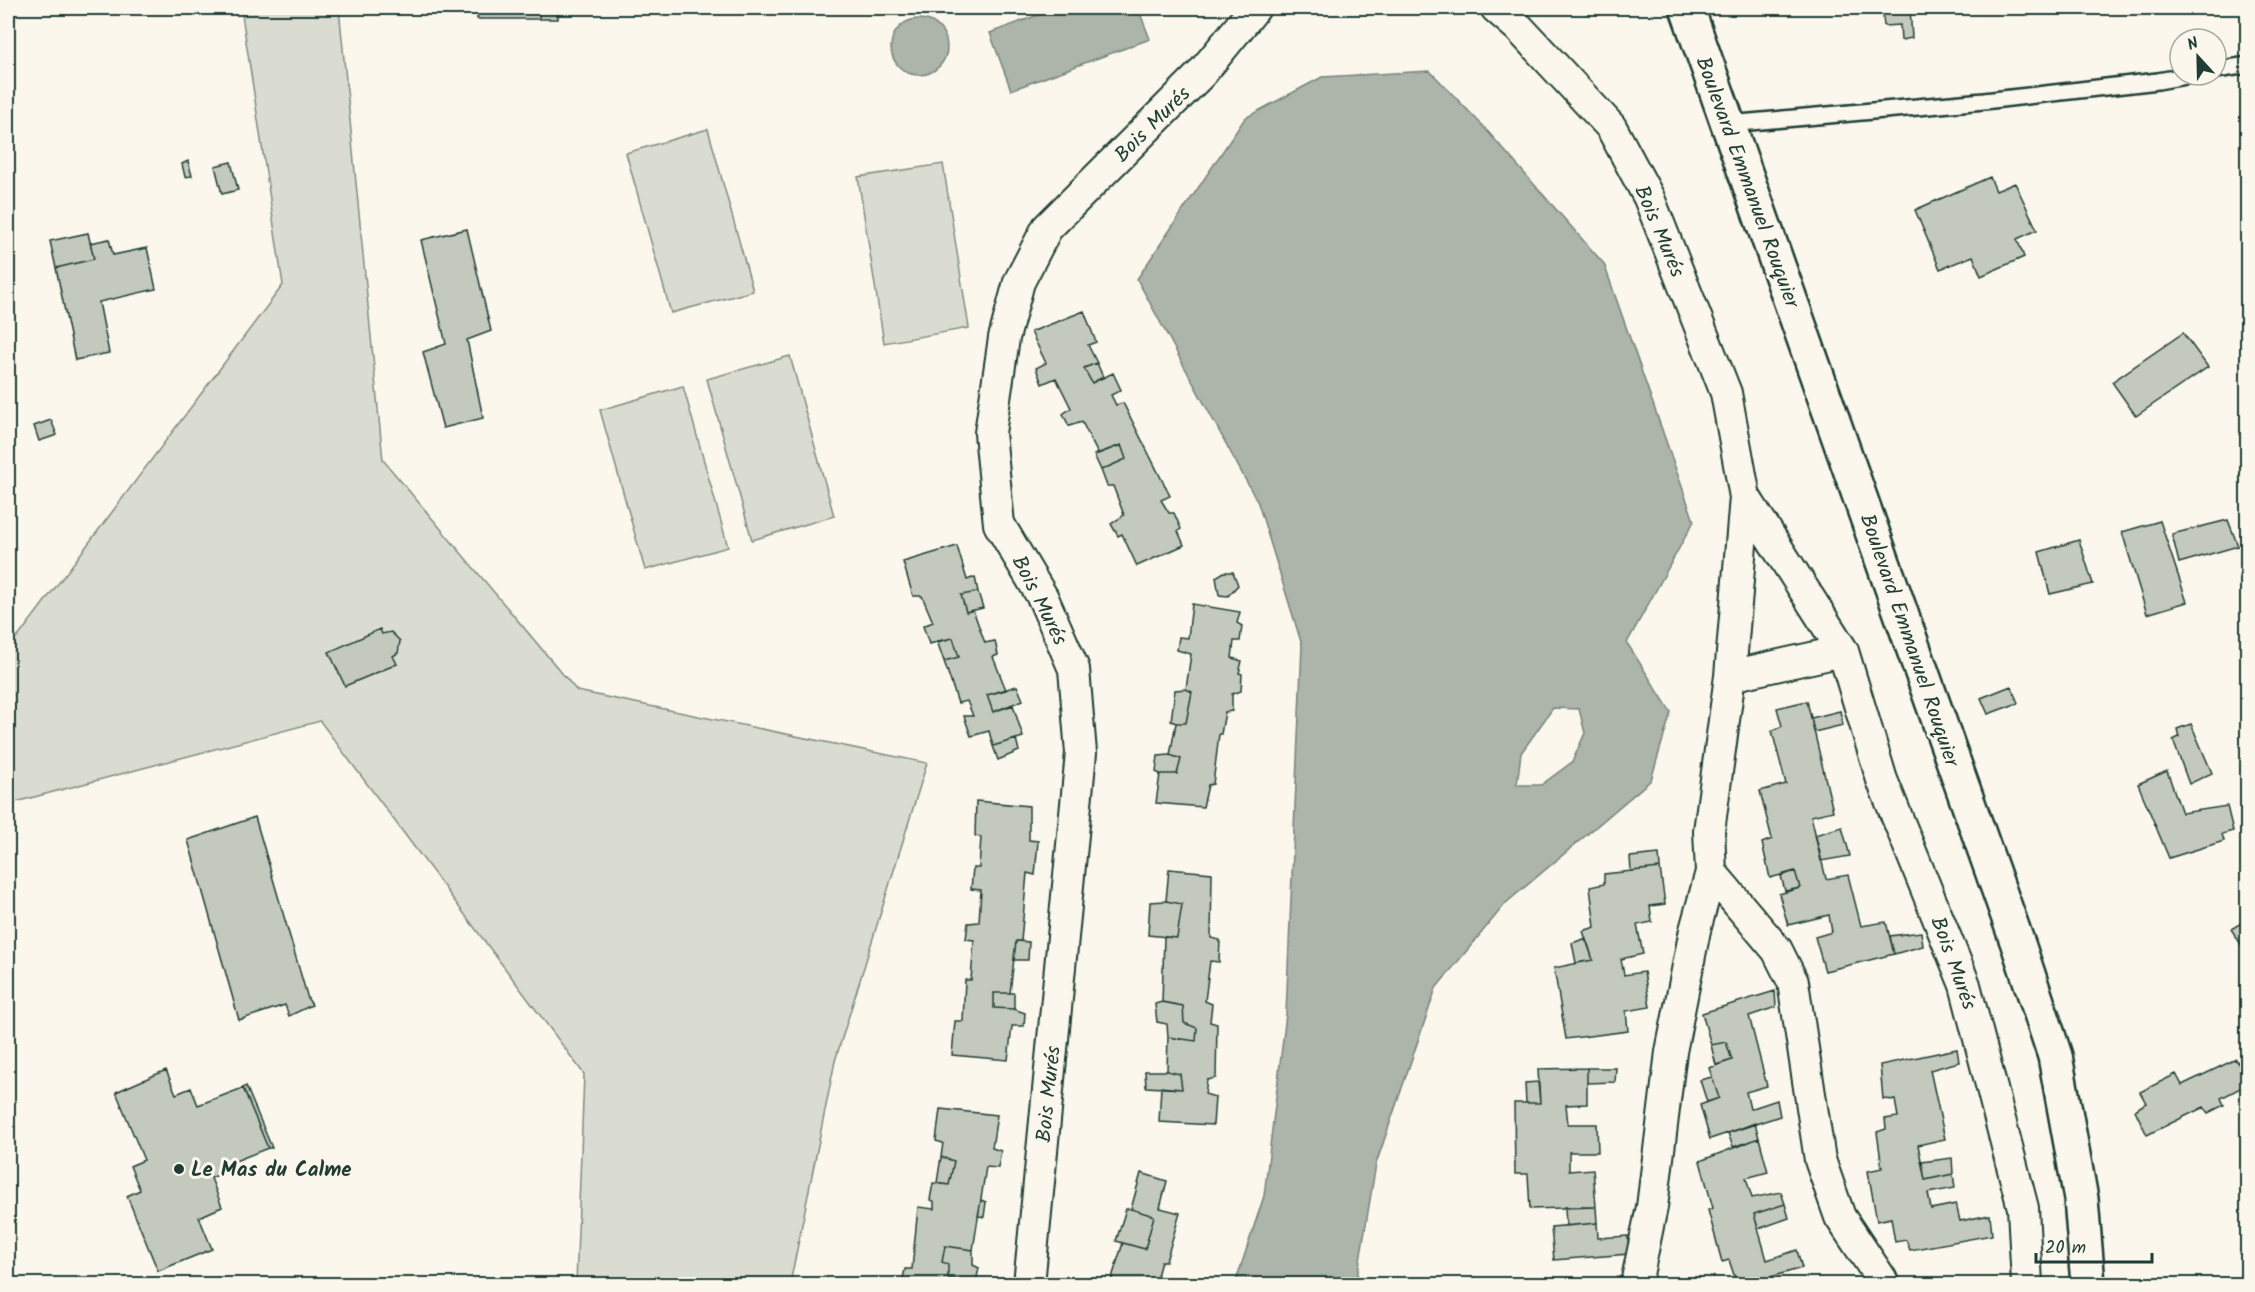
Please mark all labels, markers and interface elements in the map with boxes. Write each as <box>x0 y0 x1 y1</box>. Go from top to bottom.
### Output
north arrow <box>2168 27 2228 87</box>
text: N <box>2184 31 2202 58</box>
street label: Boulevard Emmanuel Rouquier <box>1686 52 1808 314</box>
street label: Bois Murés <box>1107 79 1199 171</box>
street label: Bois Murés <box>1624 180 1693 283</box>
street label: Boulevard Emmanuel Rouquier <box>1850 510 1968 772</box>
street label: Bois Murés <box>1002 550 1075 651</box>
street label: Bois Murés <box>1920 912 1985 1015</box>
street label: Bois Murés <box>1028 1044 1071 1144</box>
place label: Le Mas du Calme <box>191 1154 352 1187</box>
marker: Le Mas du Calme <box>172 1162 186 1176</box>
scale bar <box>2036 1226 2152 1264</box>
text: 20 m <box>2045 1234 2086 1263</box>

